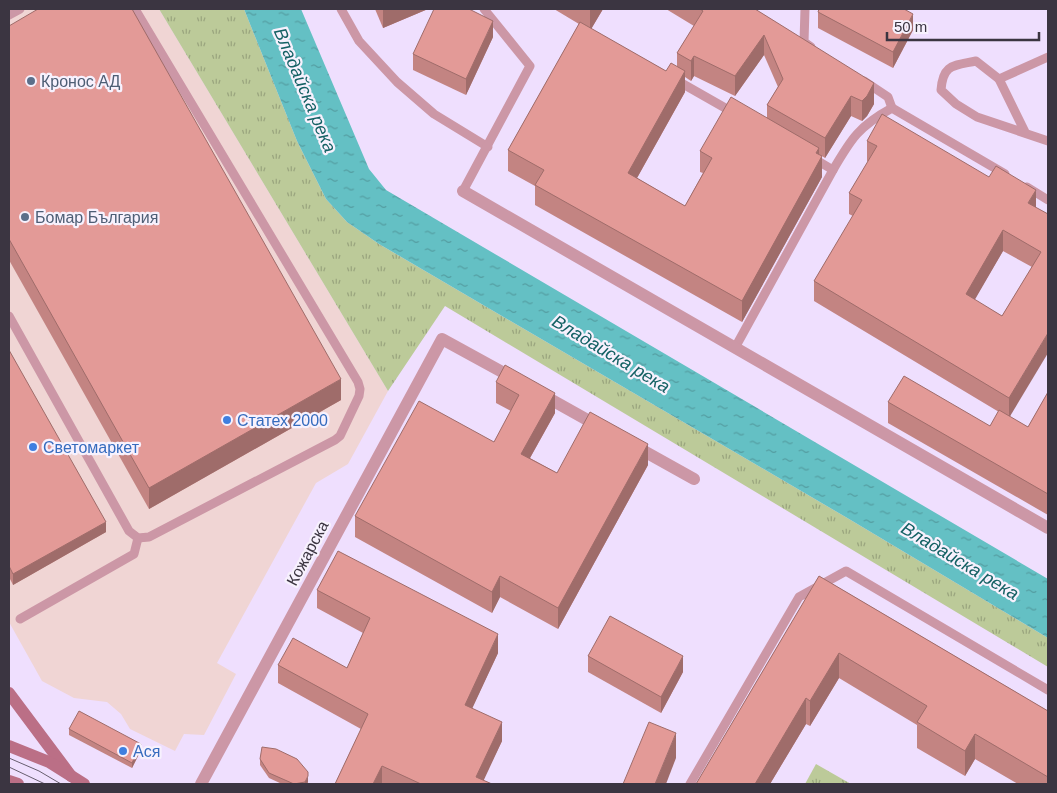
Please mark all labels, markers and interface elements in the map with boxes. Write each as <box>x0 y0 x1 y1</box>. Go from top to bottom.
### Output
scale bar <box>887 10 1040 42</box>
text: 50 m <box>894 18 927 35</box>
water label: Владайска река <box>270 25 340 155</box>
place label: Кронос АД <box>41 73 121 90</box>
marker: Кронос АД <box>25 75 37 87</box>
place label: Бомар България <box>35 209 158 226</box>
marker: Бомар България <box>19 211 31 223</box>
water label: Владайска река <box>549 311 673 397</box>
place label: Статех 2000 <box>237 412 328 429</box>
marker: Статех 2000 <box>221 414 233 426</box>
place label: Светомаркет <box>43 439 140 456</box>
marker: Светомаркет <box>27 441 39 453</box>
street label: Кожарска <box>283 518 332 588</box>
water label: Владайска река <box>898 518 1022 604</box>
place label: Ася <box>133 743 160 760</box>
marker: Ася <box>117 745 129 757</box>

